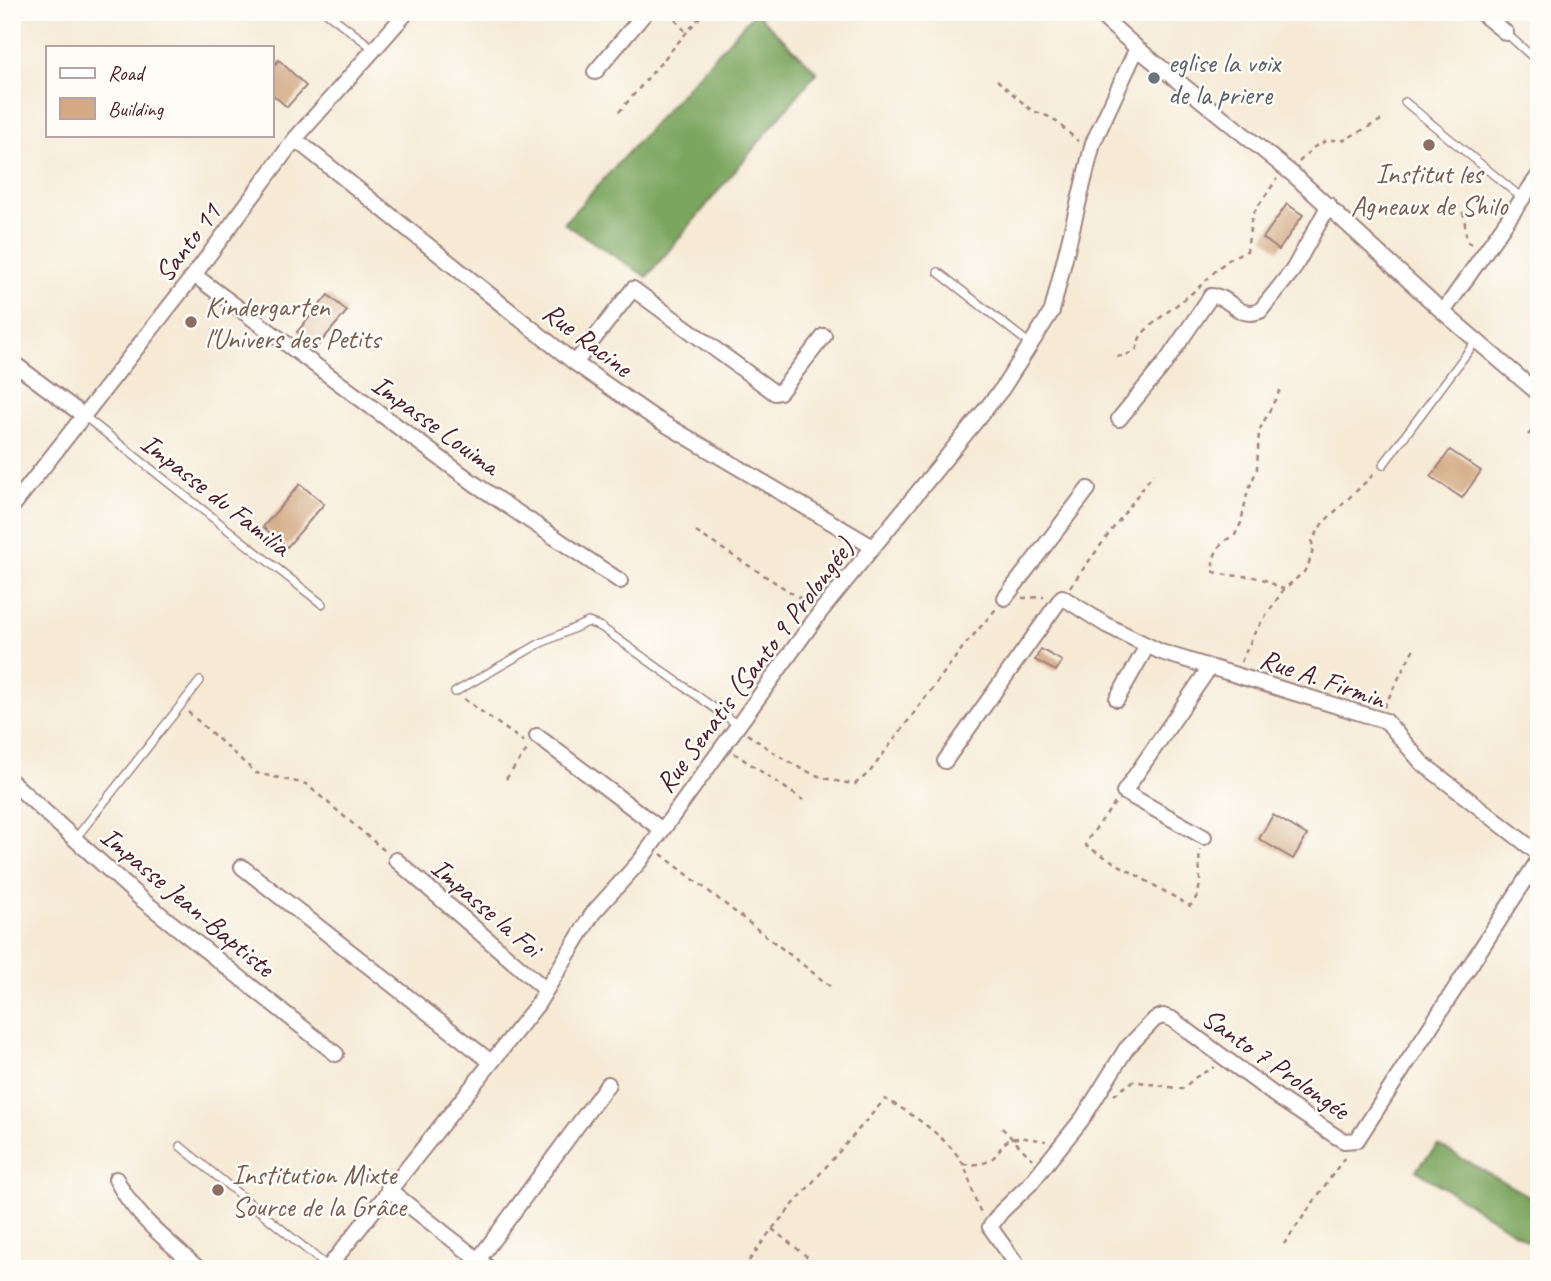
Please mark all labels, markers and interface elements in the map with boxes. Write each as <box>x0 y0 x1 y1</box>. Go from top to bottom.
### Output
place label: eglise la voix de la priere <box>1168 45 1283 112</box>
legend <box>46 46 273 136</box>
text: Road <box>108 60 147 86</box>
marker: eglise la voix de la priere <box>1146 70 1162 86</box>
text: Building <box>108 96 165 122</box>
marker: Institut les Agneaux de Shilo <box>1421 137 1437 153</box>
place label: Institut les Agneaux de Shilo <box>1351 156 1509 223</box>
street label: Santo 11 <box>147 195 229 288</box>
place label: Kindergarten l'Univers des Petits <box>205 289 383 356</box>
street label: Rue Racine <box>536 295 641 385</box>
marker: Kindergarten l'Univers des Petits <box>183 314 199 330</box>
street label: Impasse Louima <box>365 366 508 484</box>
street label: Impasse du Familia <box>134 425 299 565</box>
street label: Rue Senatis (Santo 9 Prolongée) <box>647 530 862 799</box>
street label: Rue A. Firmin <box>1256 641 1391 717</box>
street label: Impasse Jean-Baptiste <box>94 819 283 985</box>
street label: Impasse la Foi <box>424 850 552 967</box>
street label: Santo 7 Prolongée <box>1195 1000 1358 1128</box>
place label: Institution Mixte Source de la Grâce <box>232 1157 408 1224</box>
marker: Institution Mixte Source de la Grâce <box>210 1182 226 1198</box>

